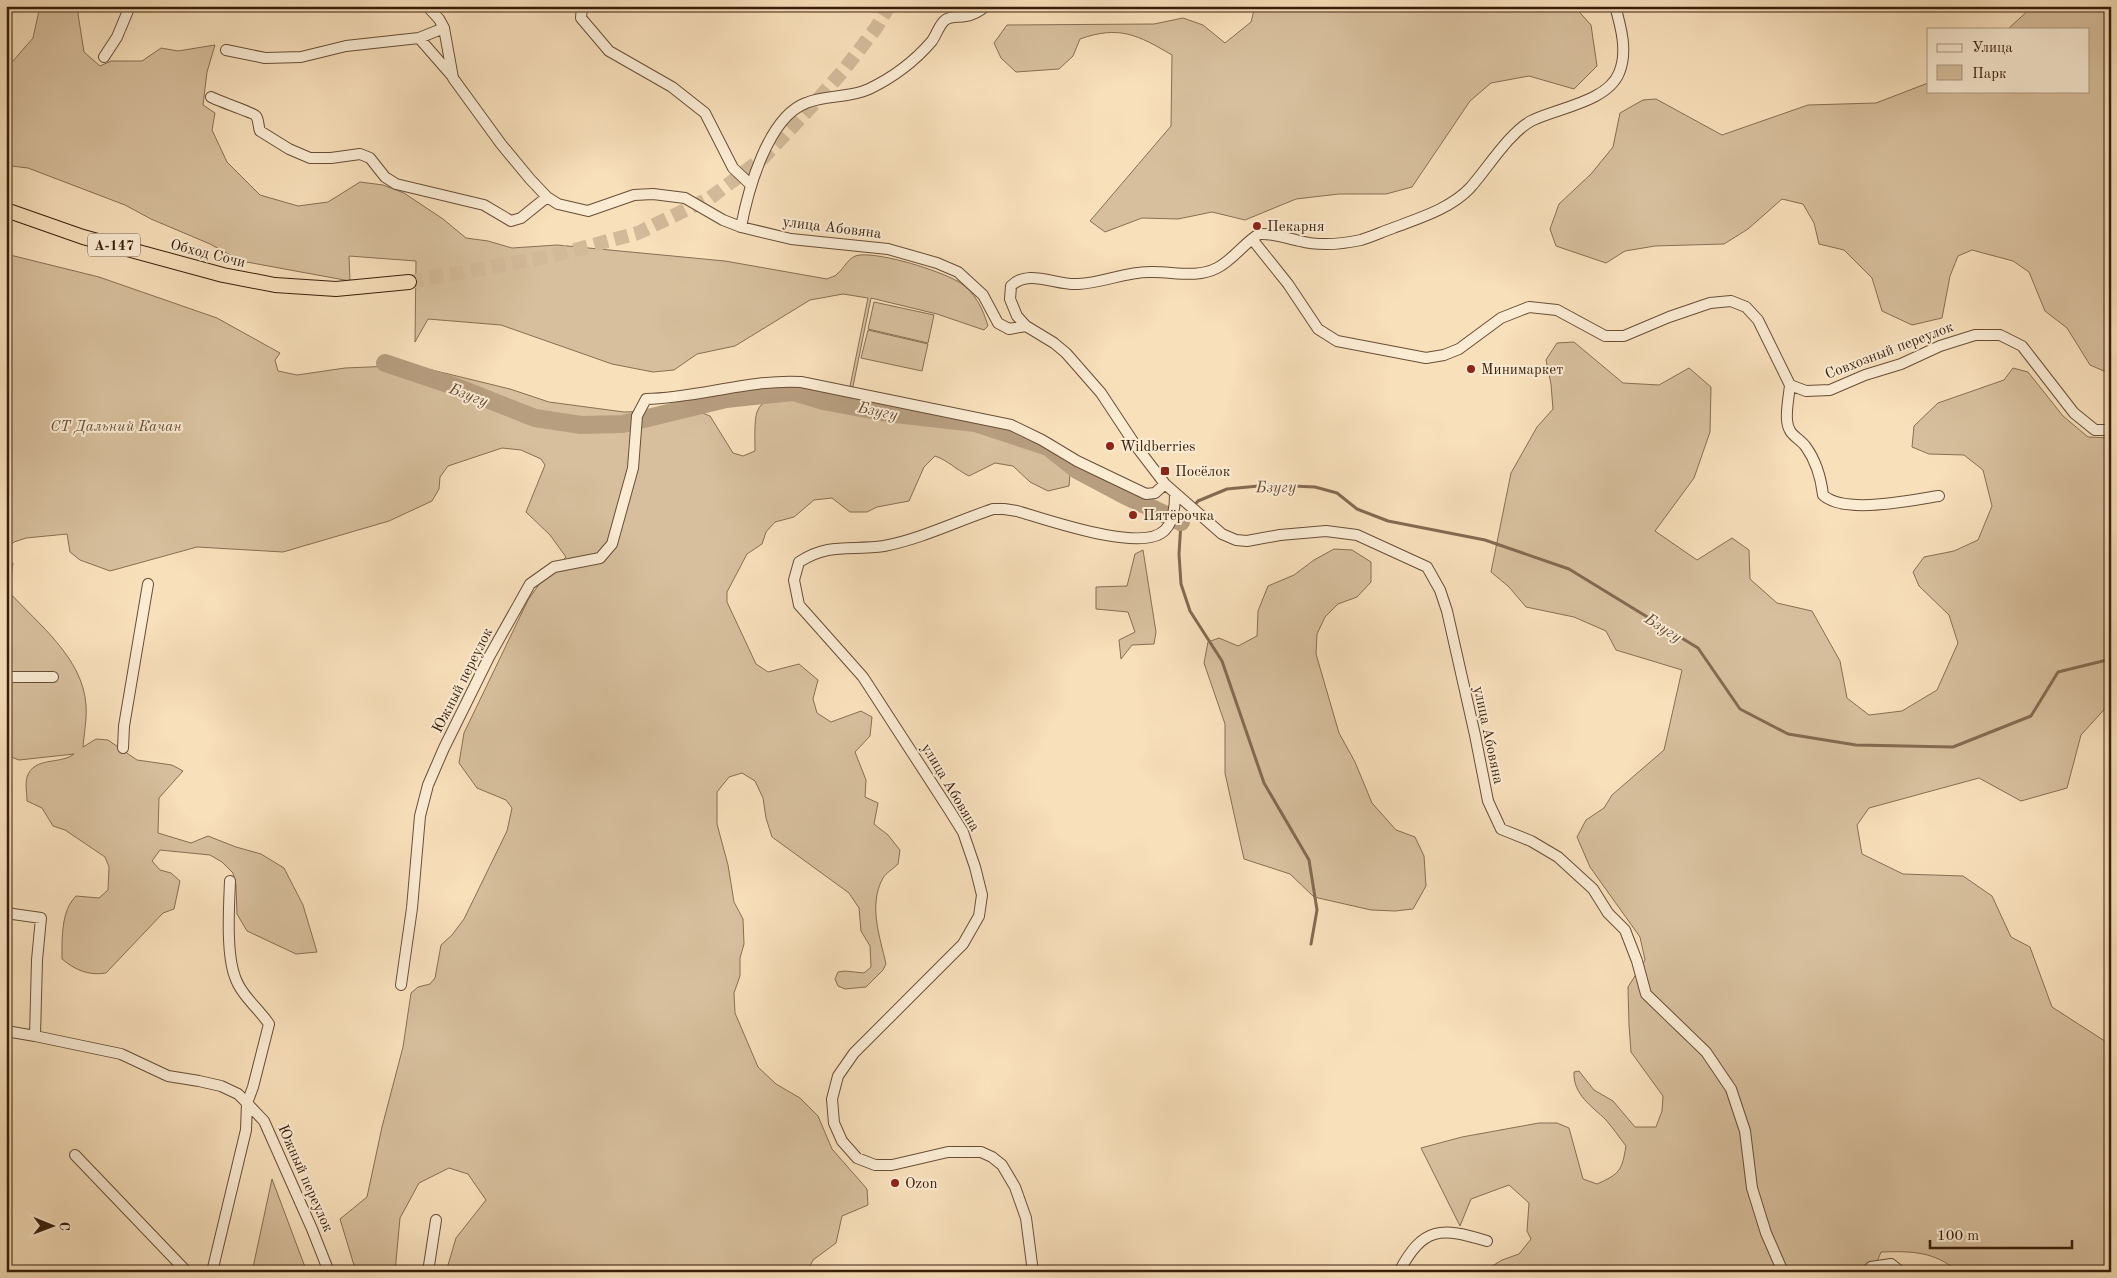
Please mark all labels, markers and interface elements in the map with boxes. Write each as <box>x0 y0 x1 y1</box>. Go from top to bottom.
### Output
legend <box>1927 28 2090 92</box>
text: Улица <box>1972 41 2013 56</box>
text: Парк <box>1972 67 2007 82</box>
street label: улица Абовяна <box>782 215 883 242</box>
marker: Пекарня <box>1251 220 1263 232</box>
place label: Пекарня <box>1267 220 1325 235</box>
road number: А-147 <box>88 234 140 256</box>
street label: Обход Сочи <box>168 238 247 271</box>
street label: Совхозный переулок <box>1823 320 1956 383</box>
marker: Минимаркет <box>1465 363 1477 375</box>
place label: Минимаркет <box>1481 363 1563 378</box>
water label: Бзугу <box>446 381 491 411</box>
water label: Бзугу <box>855 400 900 424</box>
park label: СТ Дальний Качан <box>50 420 182 435</box>
marker: Wildberries <box>1104 440 1116 452</box>
place label: Wildberries <box>1120 440 1196 455</box>
marker: Посёлок <box>1159 465 1171 477</box>
place label: Посёлок <box>1175 465 1231 480</box>
water label: Бзугу <box>1255 480 1297 496</box>
marker: Пятёрочка <box>1127 509 1139 521</box>
place label: Пятёрочка <box>1143 509 1215 524</box>
water label: Бзугу <box>1641 611 1685 647</box>
street label: Южный переулок <box>430 625 496 736</box>
street label: улица Абовяна <box>1470 685 1505 786</box>
street label: улица Абовяна <box>918 741 982 835</box>
street label: Южный переулок <box>274 1123 335 1235</box>
marker: Ozon <box>889 1177 901 1189</box>
place label: Ozon <box>905 1177 938 1192</box>
north arrow <box>28 1200 78 1250</box>
scale bar <box>1930 1218 2072 1250</box>
text: С <box>57 1221 71 1231</box>
text: 100 m <box>1937 1229 1979 1244</box>

